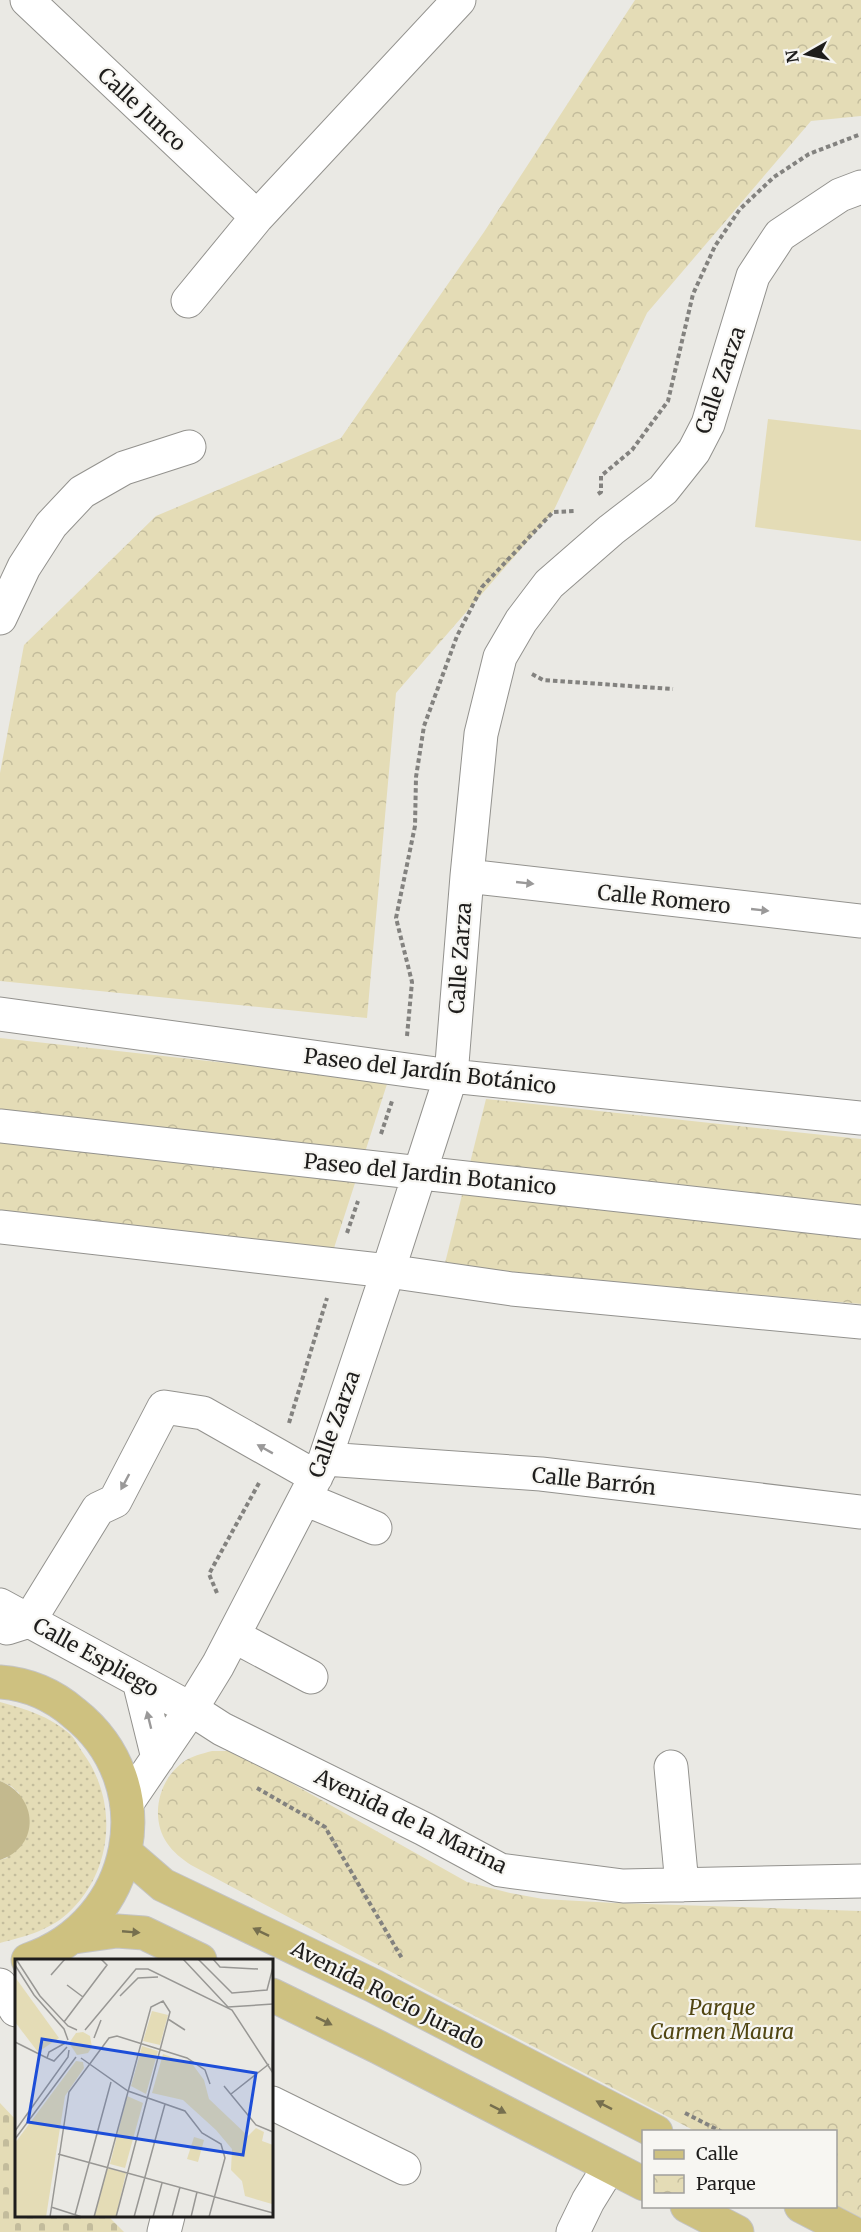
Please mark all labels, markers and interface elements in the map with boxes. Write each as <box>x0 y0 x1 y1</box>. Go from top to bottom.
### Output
north arrow <box>777 24 837 84</box>
text: N <box>781 48 803 64</box>
street label: Calle Junco <box>92 61 192 157</box>
street label: Calle Zarza <box>689 323 751 437</box>
one-way arrow <box>515 878 534 888</box>
street label: Calle Romero <box>596 879 732 919</box>
street label: Calle Zarza <box>443 901 477 1015</box>
one-way arrow <box>751 905 770 915</box>
street label: Paseo del Jardín Botánico <box>302 1042 558 1100</box>
street label: Paseo del Jardin Botanico <box>302 1147 558 1201</box>
street label: Calle Zarza <box>302 1367 366 1481</box>
one-way arrow <box>256 1444 273 1454</box>
street label: Calle Barrón <box>531 1461 657 1501</box>
one-way arrow <box>120 1474 130 1491</box>
street label: Calle Espliego <box>28 1611 164 1703</box>
one-way arrow <box>143 1710 153 1729</box>
street label: Avenida de la Marina <box>309 1762 512 1879</box>
one-way arrow <box>122 1927 141 1937</box>
one-way arrow <box>252 1927 269 1936</box>
street label: Avenida Rocío Jurado <box>286 1934 489 2055</box>
inset map <box>15 1959 273 2217</box>
park label: Parque Carmen Maura <box>650 1994 794 2045</box>
one-way arrow <box>316 2016 333 2026</box>
one-way arrow <box>595 2100 612 2110</box>
one-way arrow <box>490 2104 507 2114</box>
legend <box>642 2130 837 2208</box>
text: Calle <box>696 2142 738 2165</box>
text: Parque <box>696 2172 756 2195</box>

